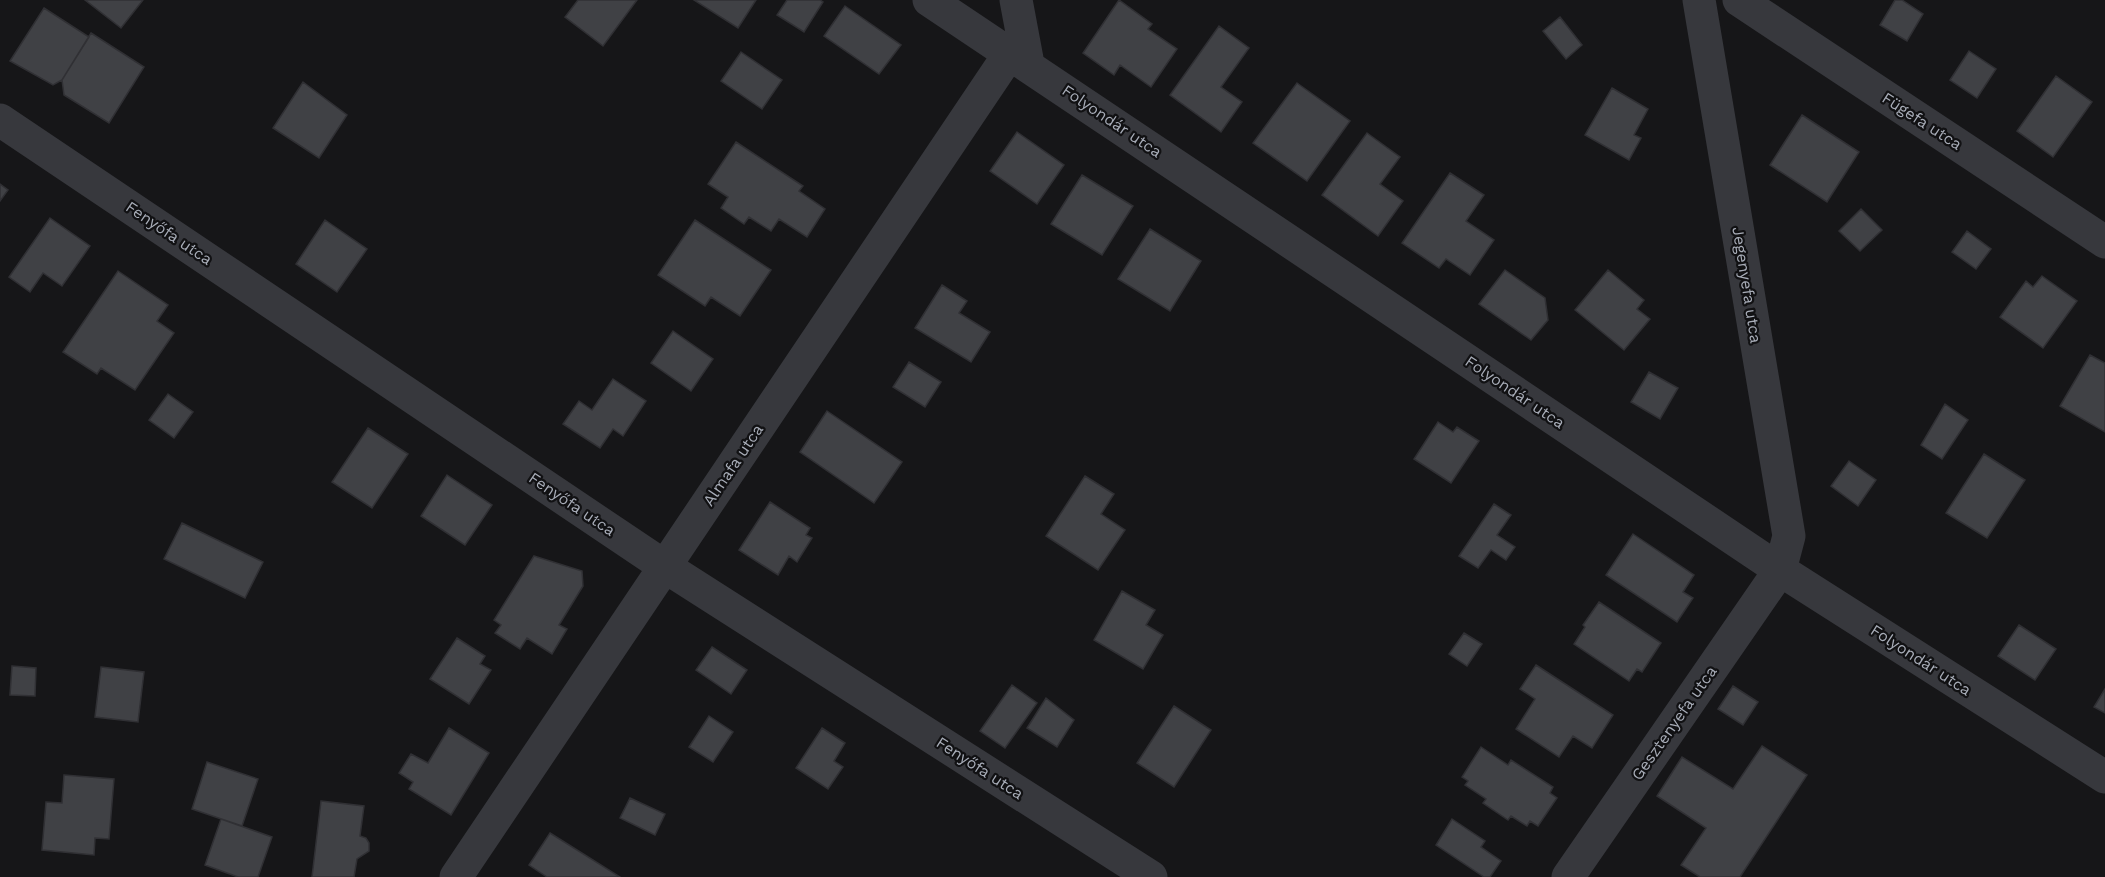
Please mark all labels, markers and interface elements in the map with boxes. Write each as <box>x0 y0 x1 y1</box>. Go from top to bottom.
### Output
street label: Folyondár utca <box>1059 81 1165 161</box>
street label: Fügefa utca <box>1879 88 1965 154</box>
street label: Fenyőfa utca <box>122 197 216 269</box>
street label: Jegenyefa utca <box>1728 225 1766 345</box>
street label: Folyondár utca <box>1462 352 1568 432</box>
street label: Almafa utca <box>699 421 767 509</box>
street label: Fenyőfa utca <box>525 468 619 540</box>
street label: Folyondár utca <box>1867 620 1975 700</box>
street label: Gesztenyefa utca <box>1627 662 1721 784</box>
street label: Fenyőfa utca <box>933 733 1027 803</box>

